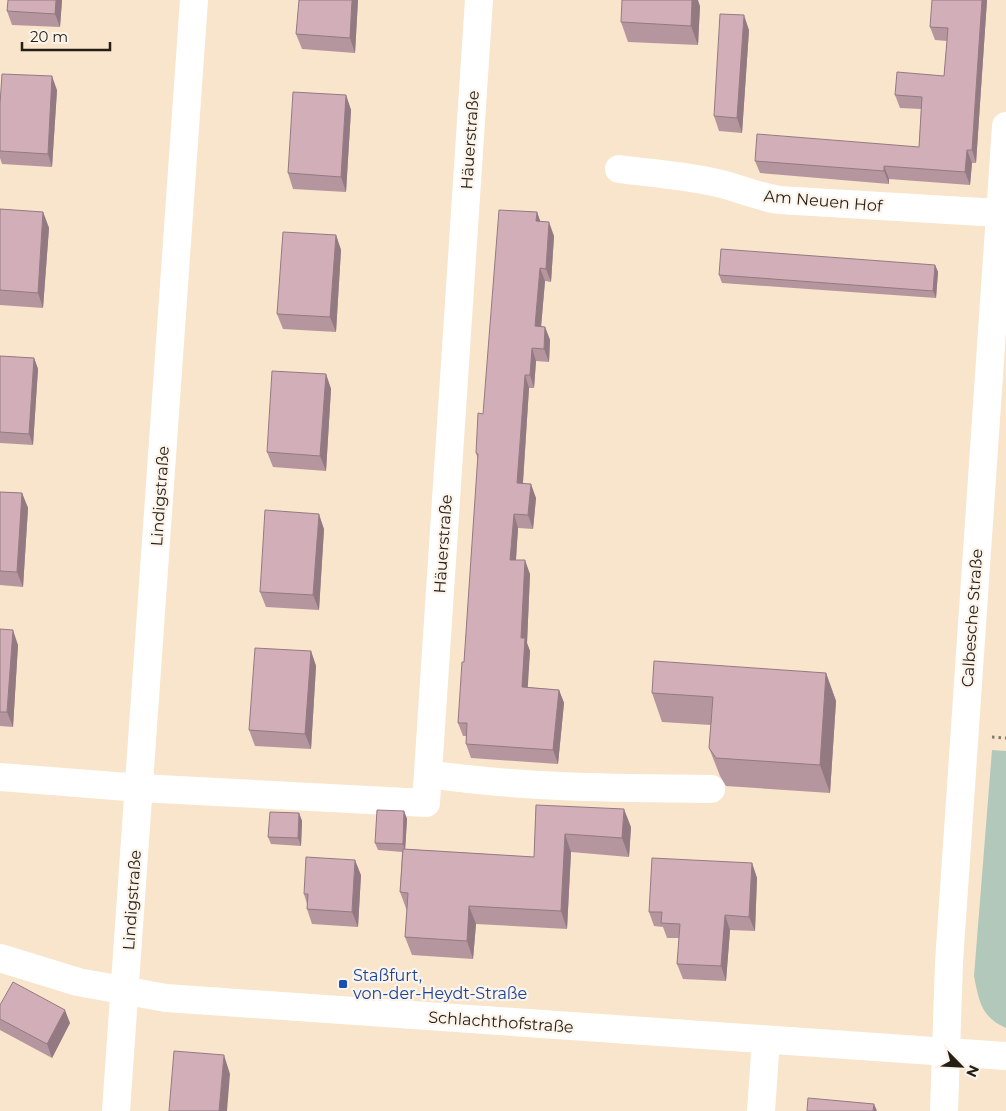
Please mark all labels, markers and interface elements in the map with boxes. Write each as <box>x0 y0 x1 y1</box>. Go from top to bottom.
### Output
scale bar <box>22 20 110 52</box>
text: 20 m <box>30 27 68 46</box>
street label: Häuerstraße <box>457 90 483 190</box>
street label: Am Neuen Hof <box>763 186 884 216</box>
street label: Lindigstraße <box>147 445 173 547</box>
street label: Häuerstraße <box>430 494 456 594</box>
street label: Calbesche Straße <box>958 548 986 688</box>
street label: Lindigstraße <box>119 849 145 951</box>
place label: Staßfurt, von-der-Heydt-Straße <box>353 966 527 1003</box>
marker: Staßfurt, von-der-Heydt-Straße <box>337 978 349 990</box>
street label: Schlachthofstraße <box>428 1007 574 1037</box>
north arrow <box>936 1041 986 1091</box>
text: N <box>962 1062 983 1080</box>

